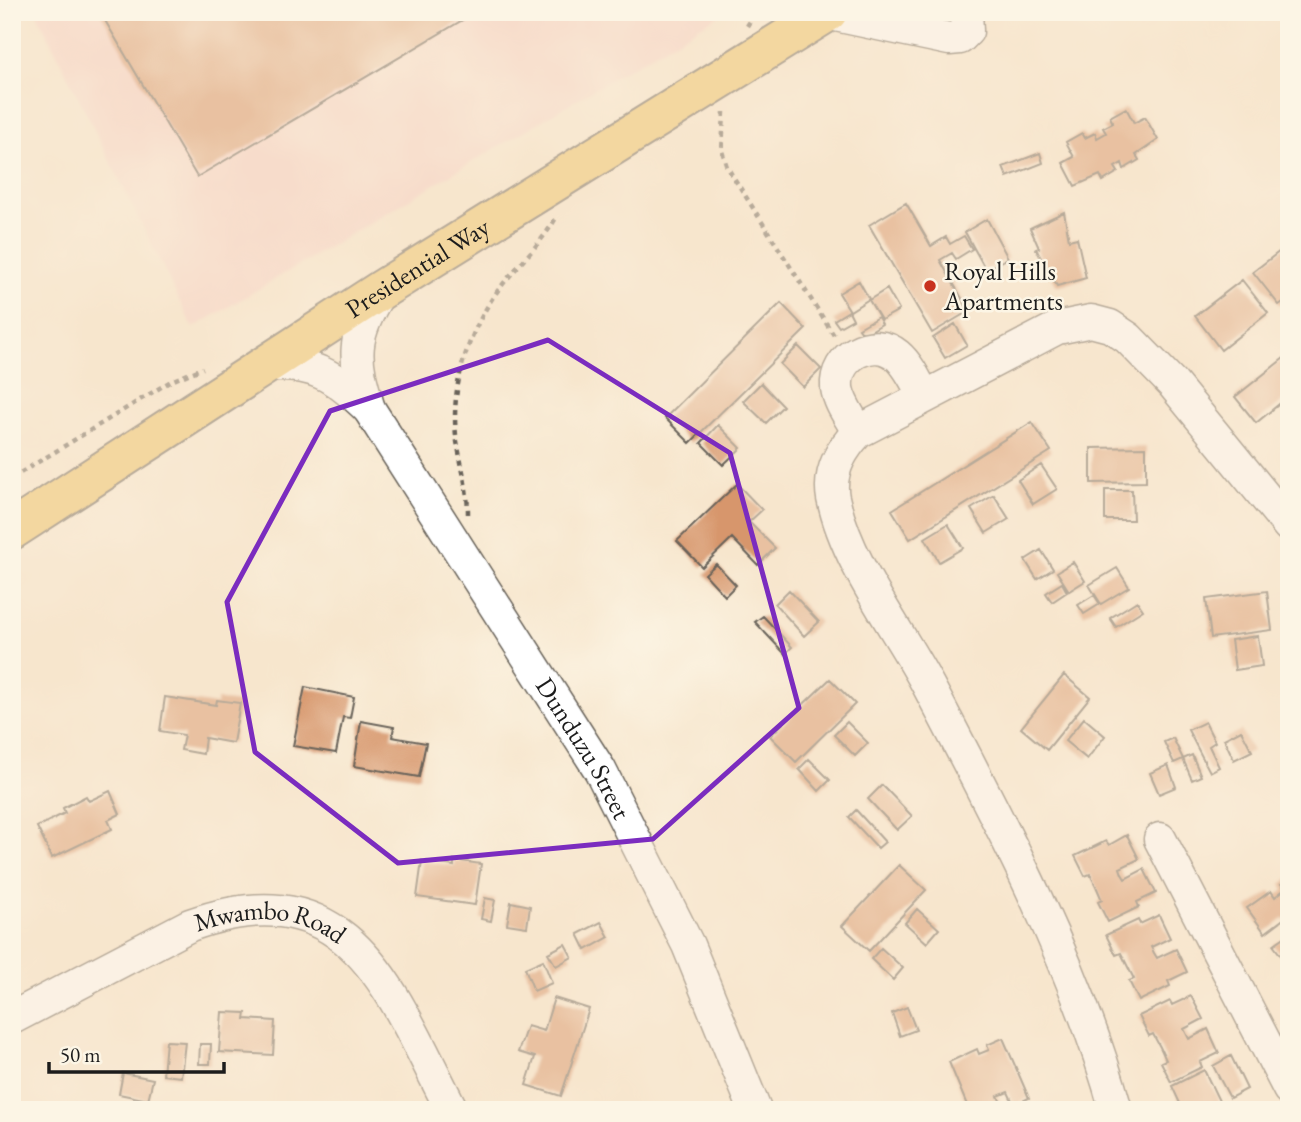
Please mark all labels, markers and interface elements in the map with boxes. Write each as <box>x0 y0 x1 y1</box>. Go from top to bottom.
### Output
street label: Presidential Way <box>339 209 497 326</box>
place label: Royal Hills Apartments <box>943 254 1063 318</box>
marker: Royal Hills Apartments <box>922 278 938 294</box>
street label: Dunduzu Street <box>528 671 639 825</box>
street label: Mwambo Road <box>190 893 354 951</box>
scale bar <box>49 1031 224 1075</box>
text: 50 m <box>60 1041 101 1068</box>

